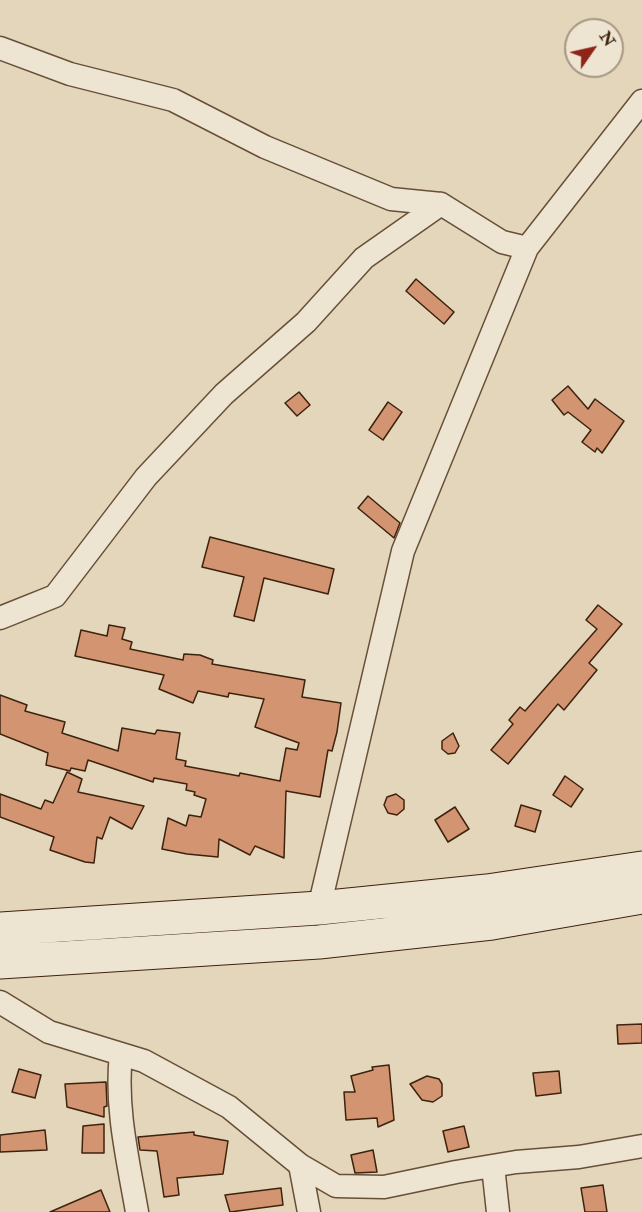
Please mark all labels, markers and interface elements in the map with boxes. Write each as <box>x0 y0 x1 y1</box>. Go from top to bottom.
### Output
north arrow <box>564 18 624 78</box>
text: N <box>595 28 620 51</box>

